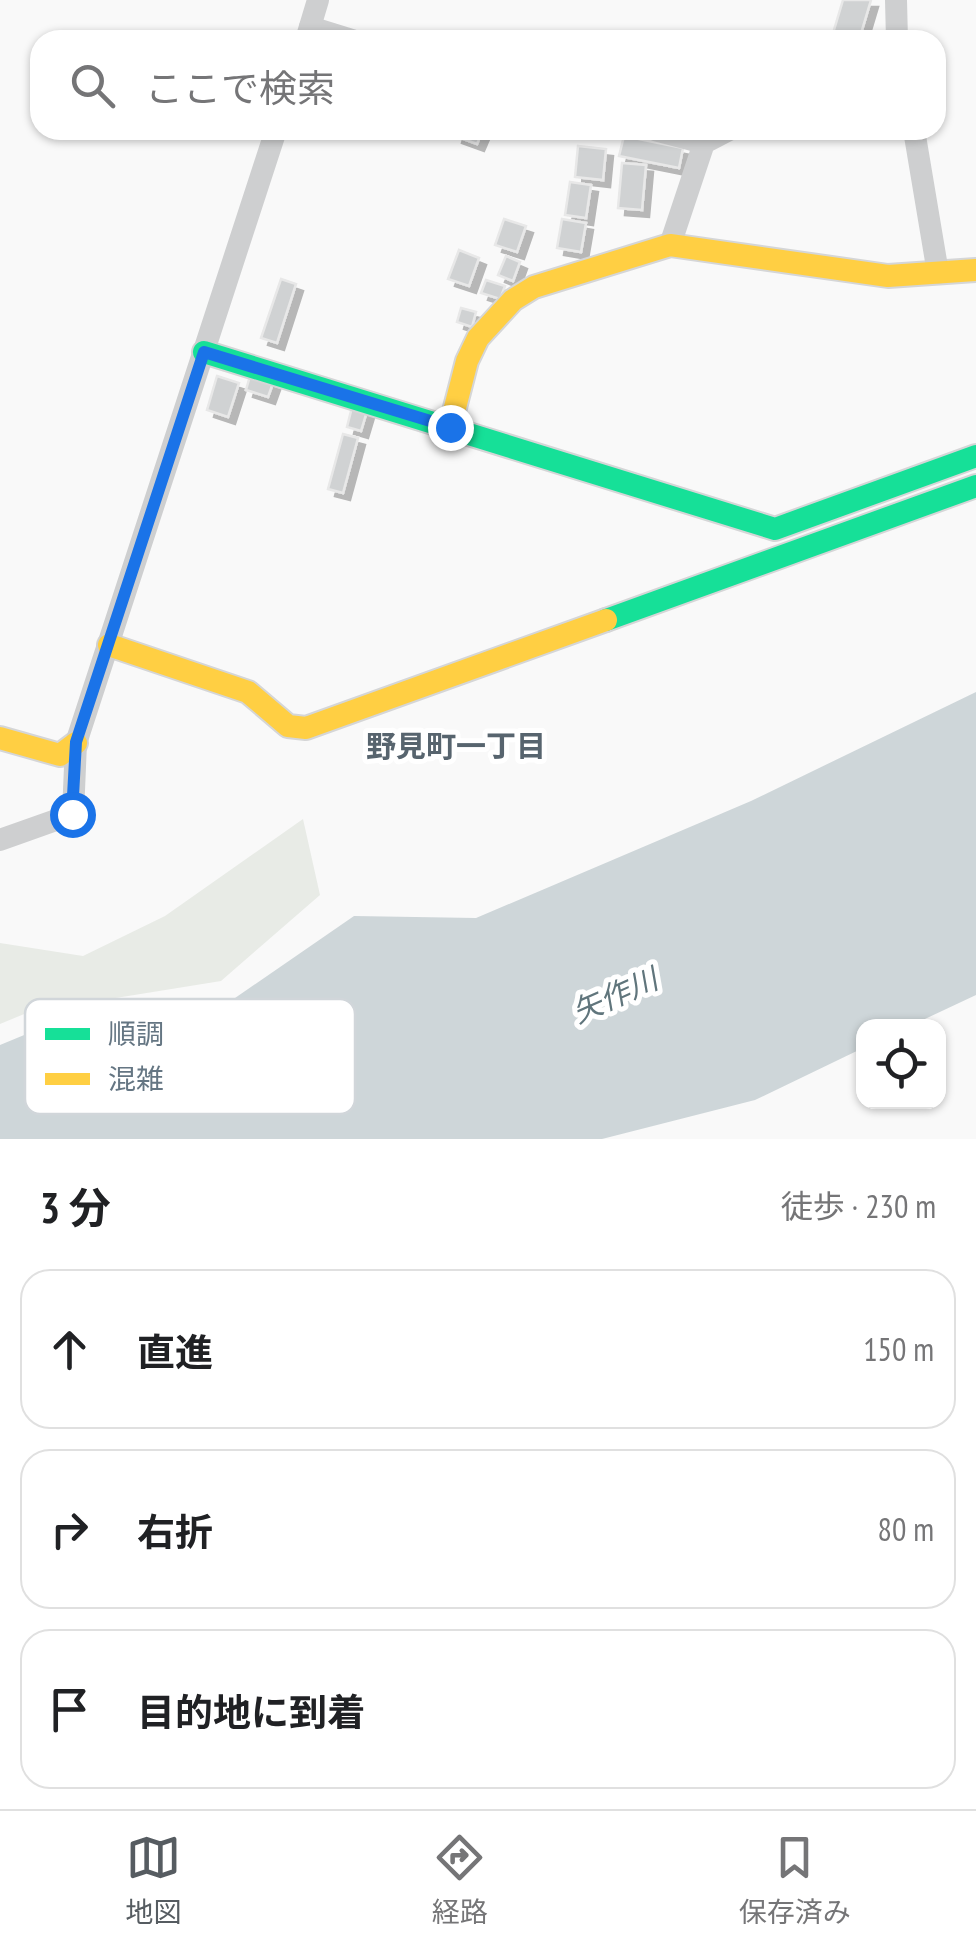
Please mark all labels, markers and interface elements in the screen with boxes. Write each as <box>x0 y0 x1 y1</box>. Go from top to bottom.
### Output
search box <box>30 30 946 140</box>
icon: search <box>65 58 120 113</box>
text: ここで検索 <box>145 63 335 112</box>
route end <box>428 405 474 451</box>
district label: 野見町一丁目 <box>366 726 546 765</box>
route start <box>50 792 96 838</box>
water label: 矢作川 <box>565 957 666 1031</box>
legend <box>25 999 355 1114</box>
text: 順調 <box>108 1015 164 1052</box>
map controls <box>856 1019 946 1109</box>
button: locate <box>856 1019 946 1109</box>
text: 混雑 <box>108 1060 164 1097</box>
text: 3 分 <box>40 1180 111 1235</box>
text: 徒歩 · 230 m <box>781 1185 936 1227</box>
icon: ahead <box>42 1322 97 1377</box>
text: 直進 <box>137 1327 213 1376</box>
text: 150 m <box>863 1328 934 1370</box>
icon: right <box>42 1502 97 1557</box>
text: 右折 <box>137 1507 213 1556</box>
text: 80 m <box>878 1508 934 1550</box>
icon: arrive <box>42 1682 97 1737</box>
text: 目的地に到着 <box>137 1687 365 1736</box>
tab: 地図 <box>125 1830 181 1930</box>
tab: 経路 <box>432 1830 488 1930</box>
tab: 保存済み <box>739 1830 851 1930</box>

